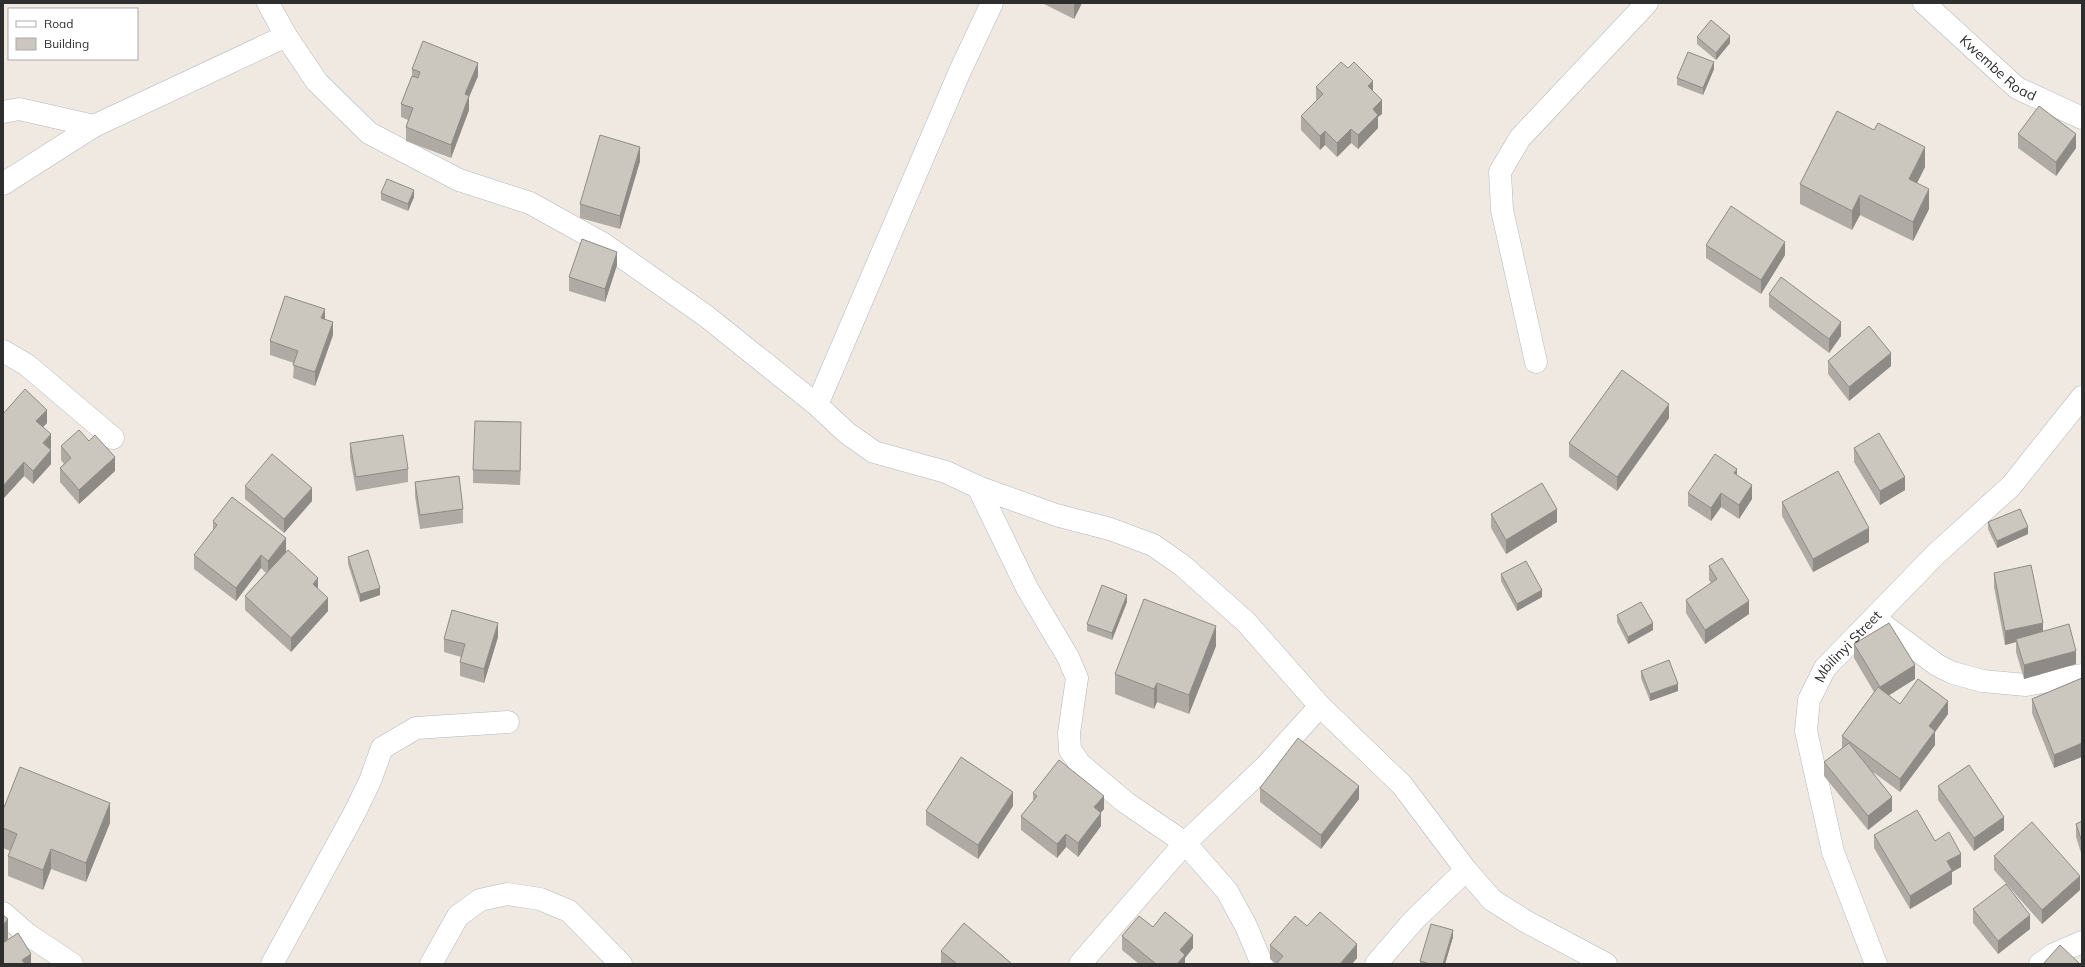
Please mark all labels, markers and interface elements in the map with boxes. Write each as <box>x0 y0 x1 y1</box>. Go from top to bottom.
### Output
legend <box>8 8 138 60</box>
text: Road <box>44 16 73 31</box>
street label: Kwembe Road <box>1956 31 2039 105</box>
text: Building <box>44 36 89 51</box>
street label: Mbilinyi Street <box>1810 606 1885 685</box>

